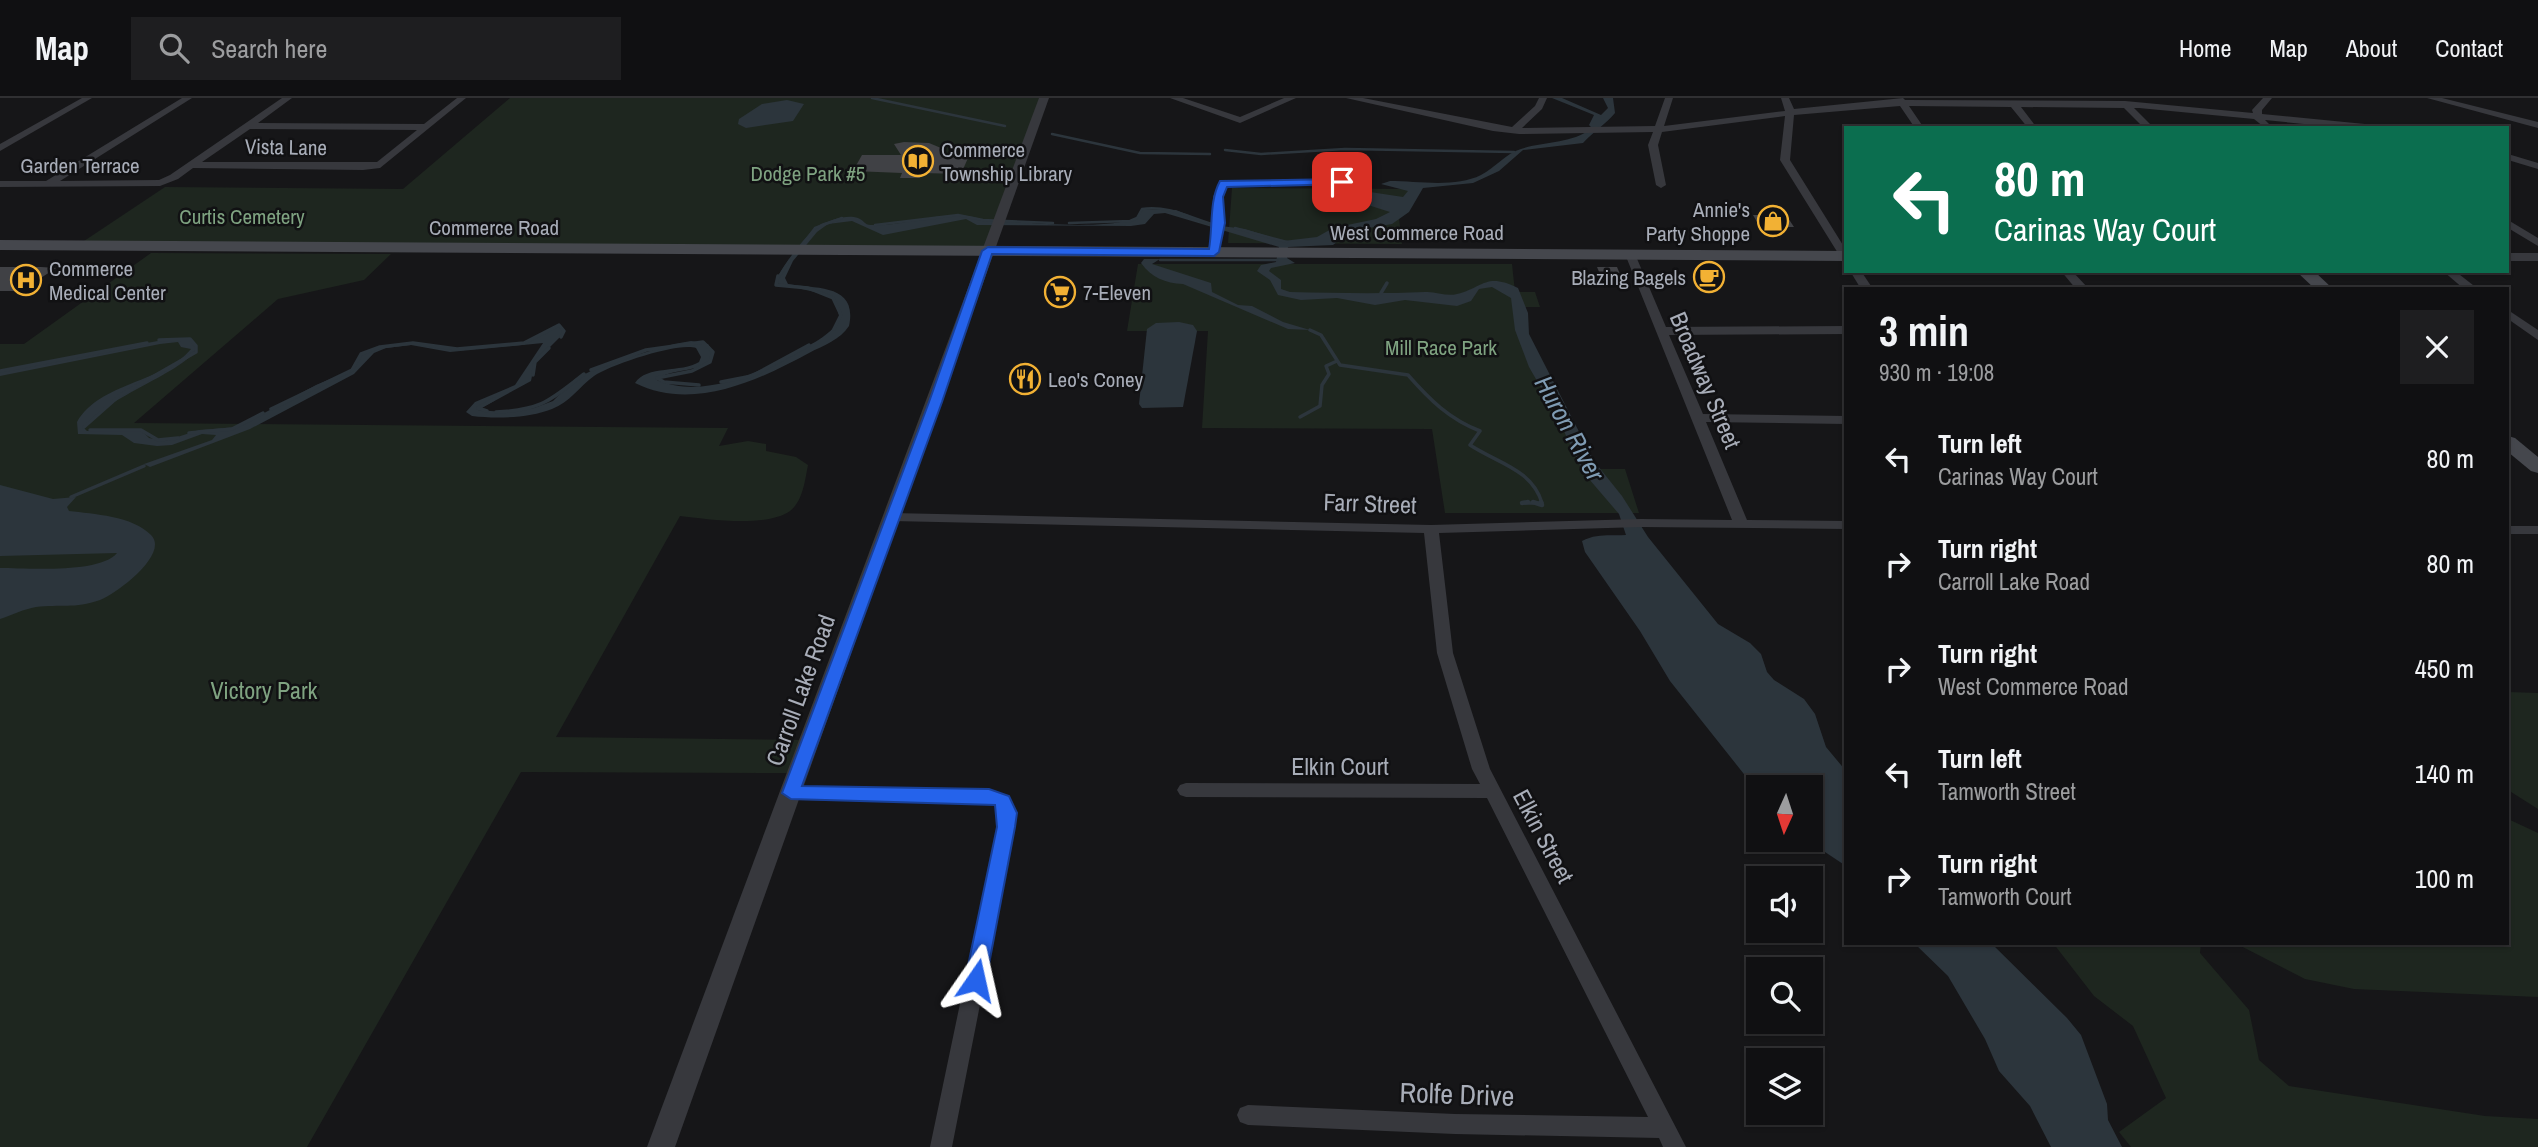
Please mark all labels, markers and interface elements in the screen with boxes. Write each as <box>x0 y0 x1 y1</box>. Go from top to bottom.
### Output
search box <box>131 17 621 80</box>
text: Map <box>35 26 89 70</box>
icon: search <box>155 29 193 67</box>
text: Search here <box>211 31 327 66</box>
text: Home <box>2179 32 2231 64</box>
text: Map <box>2269 32 2308 64</box>
text: About <box>2346 32 2397 64</box>
text: Contact <box>2435 32 2503 64</box>
street label: Vista Lane <box>245 132 327 162</box>
place label: Commerce Township Library <box>941 135 1073 188</box>
library icon: Commerce Township Library <box>901 144 935 178</box>
text: 80 m <box>1994 145 2086 211</box>
street label: Garden Terrace <box>20 151 140 180</box>
pin <box>1312 152 1372 212</box>
icon: left <box>1879 154 1970 245</box>
park label: Dodge Park #5 <box>751 159 865 188</box>
icon: arrive <box>1323 163 1361 201</box>
place label: Annie's Party Shoppe <box>1646 195 1750 248</box>
park label: Curtis Cemetery <box>179 202 305 231</box>
shop icon: Annie's Party Shoppe <box>1756 204 1790 238</box>
text: Carinas Way Court <box>1994 208 2216 251</box>
street label: Commerce Road <box>429 213 559 242</box>
street label: West Commerce Road <box>1330 218 1504 247</box>
place label: Commerce Medical Center <box>49 254 166 307</box>
cafe icon: Blazing Bagels <box>1692 260 1726 294</box>
hospital icon: Commerce Medical Center <box>9 263 43 297</box>
place label: Blazing Bagels <box>1571 263 1686 292</box>
supermarket icon: 7-Eleven <box>1043 275 1077 309</box>
place label: 7-Eleven <box>1083 278 1151 307</box>
text: 3 min <box>1879 303 1969 359</box>
street label: Broadway Street <box>1663 307 1749 454</box>
button: close <box>2400 310 2474 384</box>
park label: Mill Race Park <box>1385 333 1497 362</box>
text: 930 m · 19:08 <box>1879 357 1994 388</box>
restaurant icon: Leo's Coney <box>1008 362 1042 396</box>
place label: Leo's Coney <box>1048 365 1144 394</box>
water label: Huron River <box>1527 369 1614 488</box>
text: Turn left <box>1938 426 2022 461</box>
icon: left <box>1879 440 1917 478</box>
text: 80 m <box>2427 441 2474 476</box>
text: Carinas Way Court <box>1938 461 2098 492</box>
street label: Farr Street <box>1323 485 1418 521</box>
text: Turn right <box>1938 531 2037 566</box>
icon: right <box>1879 545 1917 583</box>
text: 80 m <box>2427 546 2474 581</box>
text: Carroll Lake Road <box>1938 566 2090 597</box>
street label: Carroll Lake Road <box>758 610 842 770</box>
text: Turn right <box>1938 636 2037 671</box>
icon: right <box>1879 650 1917 688</box>
text: 450 m <box>2415 651 2474 686</box>
text: West Commerce Road <box>1938 671 2128 702</box>
park label: Victory Park <box>211 674 318 706</box>
text: Turn left <box>1938 741 2022 776</box>
street label: Elkin Court <box>1291 750 1389 782</box>
icon: left <box>1879 755 1917 793</box>
text: 140 m <box>2415 756 2474 791</box>
north arrow <box>1746 775 1824 852</box>
map controls <box>1746 775 1823 1125</box>
text: Tamworth Street <box>1938 776 2076 807</box>
street label: Elkin Street <box>1506 784 1582 889</box>
text: Turn right <box>1938 846 2037 881</box>
icon: right <box>1879 860 1917 898</box>
text: 100 m <box>2415 861 2474 896</box>
button: sound <box>1746 866 1823 943</box>
text: Tamworth Court <box>1938 881 2071 912</box>
position arrow <box>939 943 1013 1017</box>
button: search <box>1746 957 1823 1034</box>
button: layers <box>1746 1048 1823 1125</box>
street label: Rolfe Drive <box>1399 1073 1515 1115</box>

